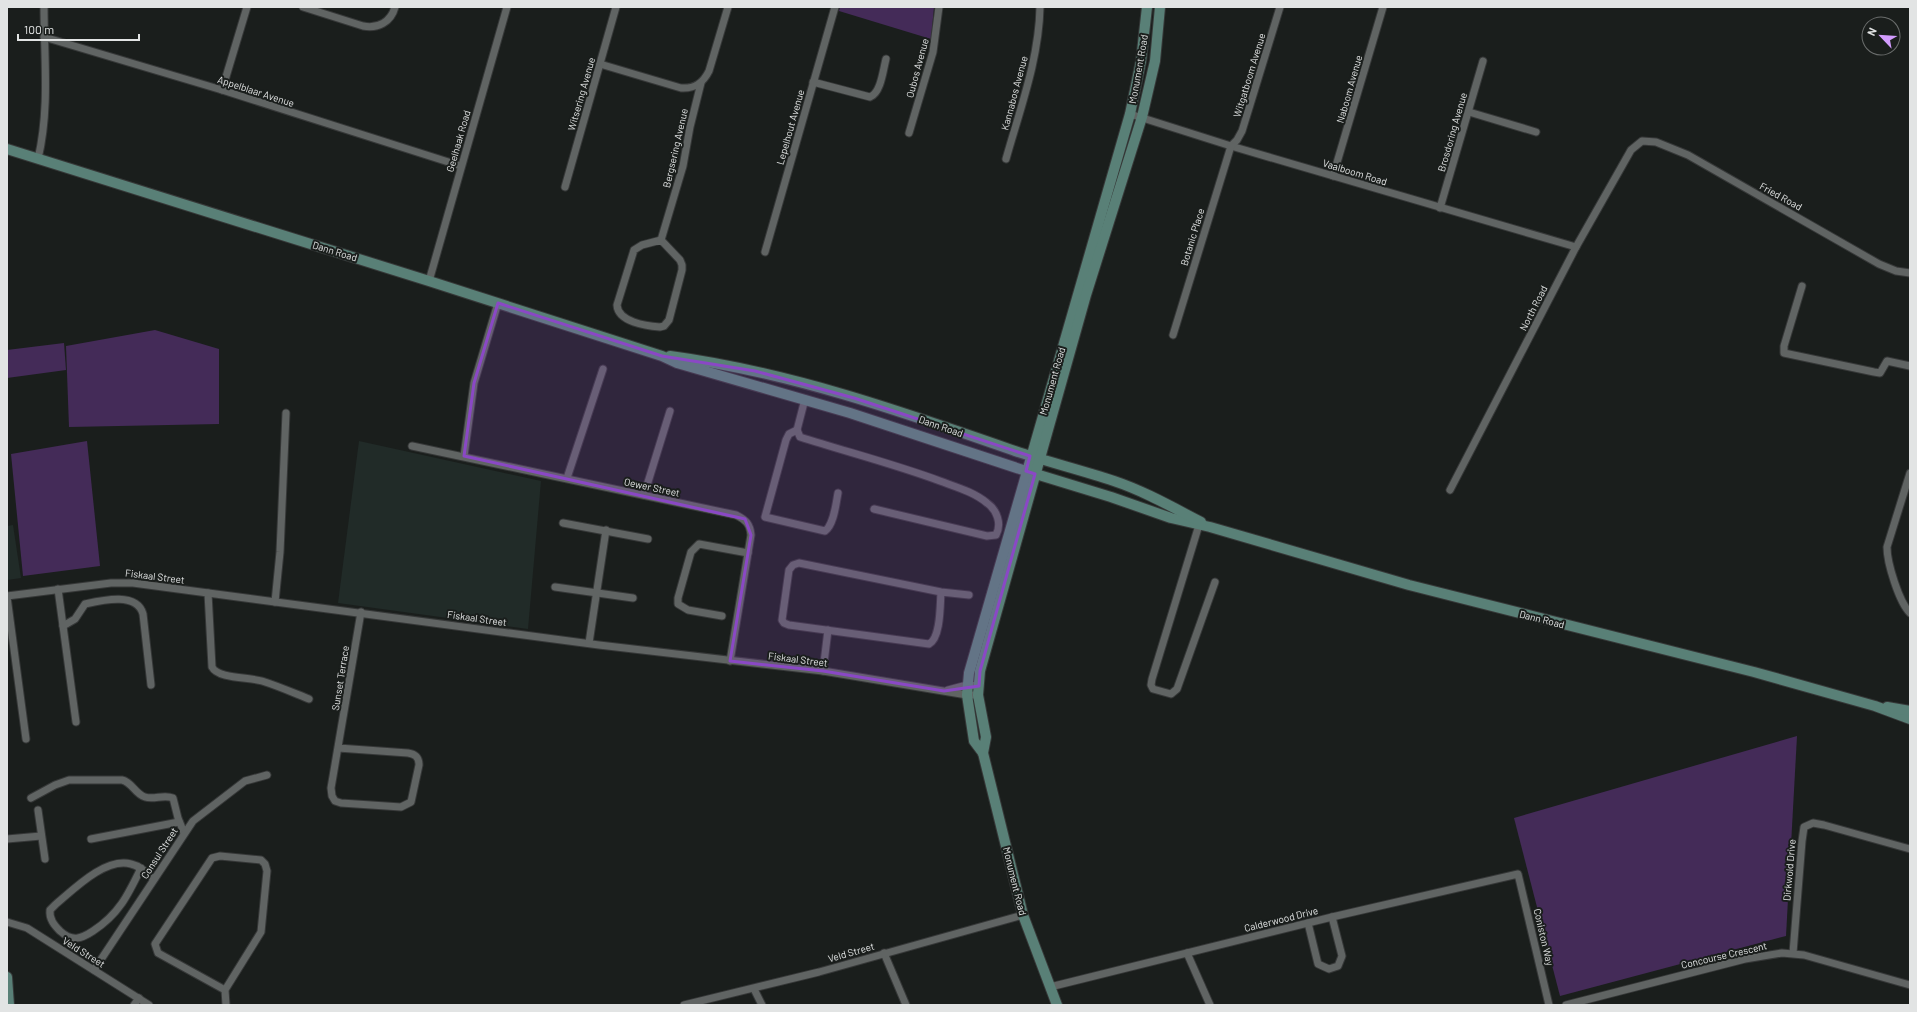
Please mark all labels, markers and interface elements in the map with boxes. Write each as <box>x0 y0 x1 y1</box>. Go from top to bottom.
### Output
scale bar <box>18 16 139 42</box>
north arrow <box>1861 16 1901 56</box>
text: 100 m <box>24 22 54 36</box>
text: N <box>1864 25 1879 38</box>
street label: Witgatboom Avenue <box>1230 31 1268 119</box>
street label: Monument Road <box>1126 33 1150 105</box>
street label: Oubos Avenue <box>903 37 931 99</box>
street label: Kannabos Avenue <box>998 54 1030 132</box>
street label: Naboom Avenue <box>1334 54 1364 124</box>
street label: Witsering Avenue <box>565 56 597 132</box>
street label: Appelblaar Avenue <box>216 73 296 109</box>
street label: Lepelhout Avenue <box>774 88 806 166</box>
street label: Brosdoring Avenue <box>1435 91 1469 173</box>
street label: Bergsering Avenue <box>660 107 690 189</box>
street label: Geelhaak Road <box>443 109 473 173</box>
street label: Vaalboom Road <box>1321 157 1389 187</box>
street label: Fried Road <box>1758 179 1804 213</box>
street label: Botanic Place <box>1178 207 1206 267</box>
street label: Dann Road <box>311 239 359 263</box>
street label: North Road <box>1516 283 1550 333</box>
street label: Monument Road <box>1037 346 1067 416</box>
street label: Dann Road <box>917 413 965 439</box>
street label: Oewer Street <box>623 475 681 499</box>
street label: Fiskaal Street <box>125 566 186 586</box>
street label: Fiskaal Street <box>447 608 508 628</box>
street label: Dann Road <box>1518 608 1566 630</box>
street label: Sunset Terrace <box>329 645 351 711</box>
street label: Fiskaal Street <box>768 649 829 669</box>
street label: Consul Street <box>138 825 180 881</box>
street label: Dirkwold Drive <box>1780 839 1798 901</box>
street label: Monument Road <box>1001 846 1029 916</box>
street label: Calderwood Drive <box>1243 904 1319 934</box>
street label: Coniston Way <box>1532 907 1557 967</box>
street label: Veld Street <box>61 934 108 970</box>
street label: Concourse Crescent <box>1680 939 1768 971</box>
street label: Veld Street <box>826 940 876 964</box>

